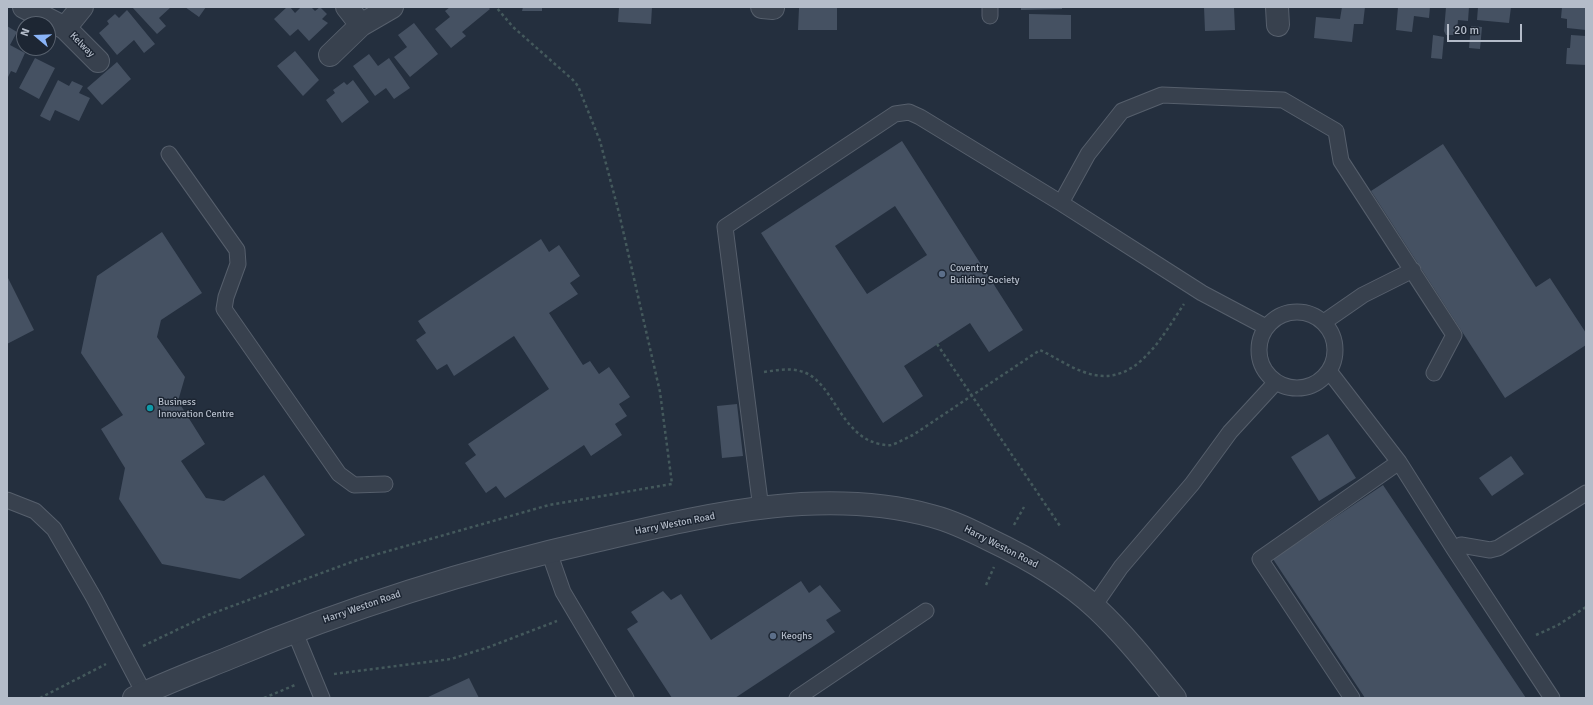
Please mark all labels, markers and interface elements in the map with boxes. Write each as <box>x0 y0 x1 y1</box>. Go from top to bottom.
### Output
north arrow <box>16 16 56 56</box>
scale bar <box>1449 16 1524 42</box>
text: 20 m <box>1454 23 1479 38</box>
text: N <box>18 27 33 38</box>
street label: Kelway <box>67 30 97 60</box>
place label: Coventry Building Society <box>950 262 1019 286</box>
marker: Coventry Building Society <box>937 269 947 279</box>
place label: Business Innovation Centre <box>158 396 234 420</box>
marker: Business Innovation Centre <box>145 403 155 413</box>
street label: Harry Weston Road <box>634 510 716 538</box>
street label: Harry Weston Road <box>962 523 1040 571</box>
street label: Harry Weston Road <box>322 588 402 626</box>
place label: Keoghs <box>781 630 812 642</box>
marker: Keoghs <box>768 631 778 641</box>

